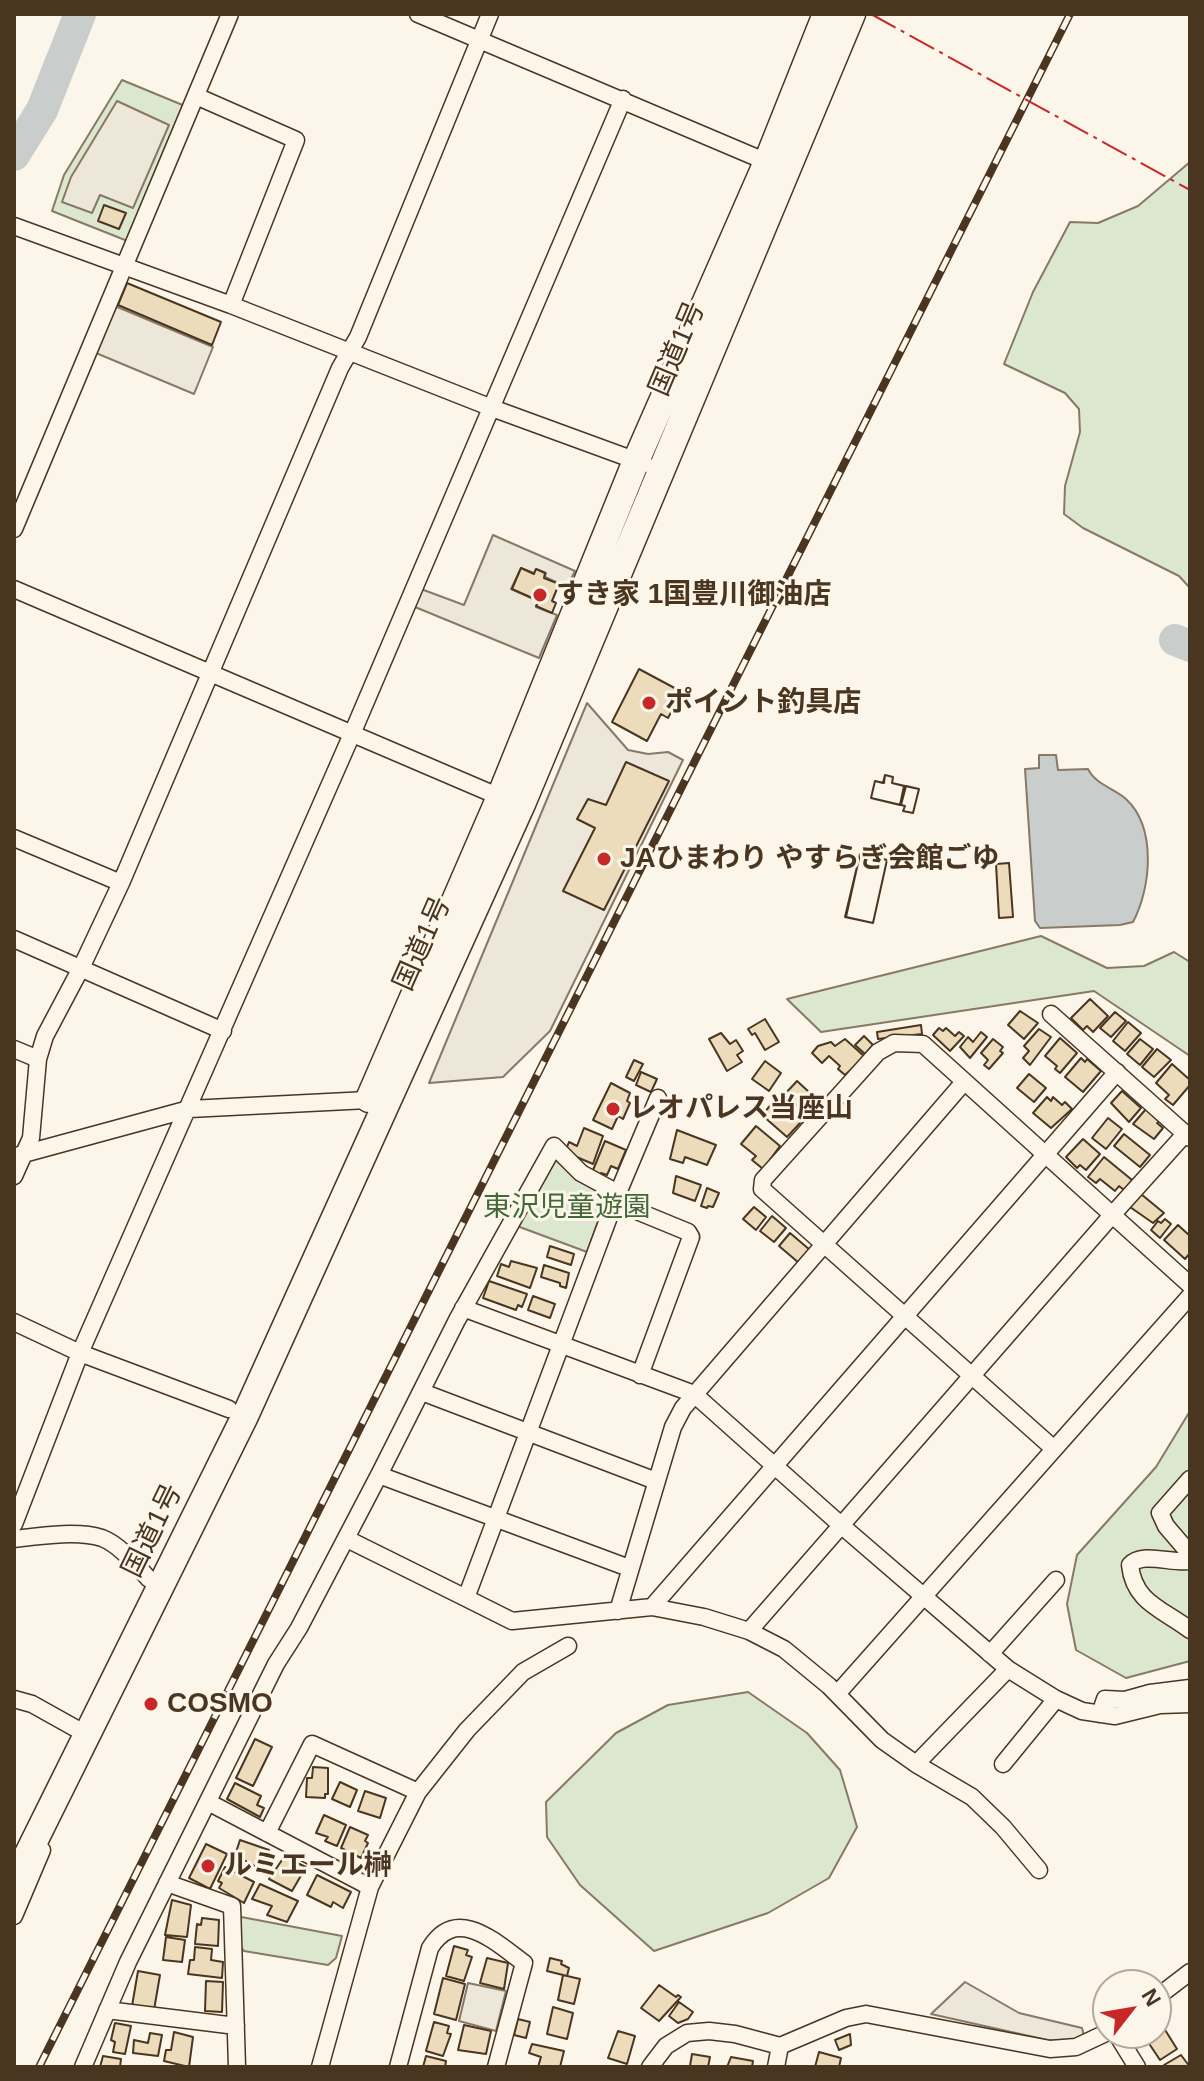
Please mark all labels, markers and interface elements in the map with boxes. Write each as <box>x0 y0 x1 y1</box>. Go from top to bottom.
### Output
street label: 国道1号 <box>643 297 713 401</box>
place label: すき家 1国豊川御油店 <box>556 578 831 612</box>
marker: すき家 1国豊川御油店 <box>531 586 549 604</box>
place label: ポイント釣具店 <box>665 686 861 720</box>
marker: ポイント釣具店 <box>640 694 658 712</box>
place label: JAひまわり やすらぎ会館ごゆ <box>620 842 1000 876</box>
marker: JAひまわり やすらぎ会館ごゆ <box>595 850 613 868</box>
street label: 国道1号 <box>387 892 459 996</box>
place label: レオパレス当座山 <box>629 1092 853 1126</box>
marker: レオパレス当座山 <box>604 1100 622 1118</box>
park label: 東沢児童遊園 <box>483 1191 651 1225</box>
street label: 国道1号 <box>116 1479 190 1583</box>
place label: COSMO <box>167 1687 273 1721</box>
marker: COSMO <box>142 1695 160 1713</box>
place label: ルミエール榊 <box>224 1849 392 1883</box>
marker: ルミエール榊 <box>199 1857 217 1875</box>
north arrow <box>1092 1969 1172 2049</box>
text: N <box>1136 1984 1166 2011</box>

